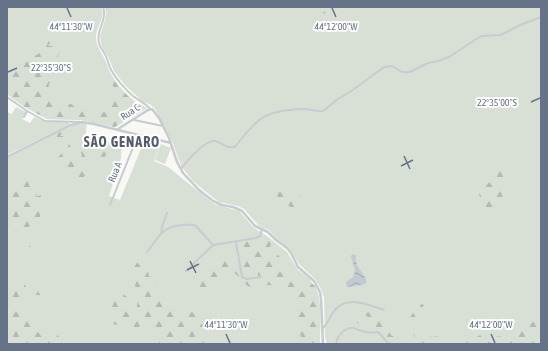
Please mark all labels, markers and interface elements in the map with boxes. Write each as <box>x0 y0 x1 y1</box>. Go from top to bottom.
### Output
text: 44°11'30"W <box>49 21 93 32</box>
text: 44°12'00"W <box>314 21 358 32</box>
text: 22°35'30"S <box>31 62 71 73</box>
text: 22°35'00"S <box>477 97 517 108</box>
street label: Rua C <box>118 102 142 122</box>
district label: SÃO GENARO <box>84 133 160 150</box>
street label: Rua A <box>106 160 124 184</box>
text: 44°11'30"W <box>204 319 248 330</box>
text: 44°12'00"W <box>469 319 513 330</box>

